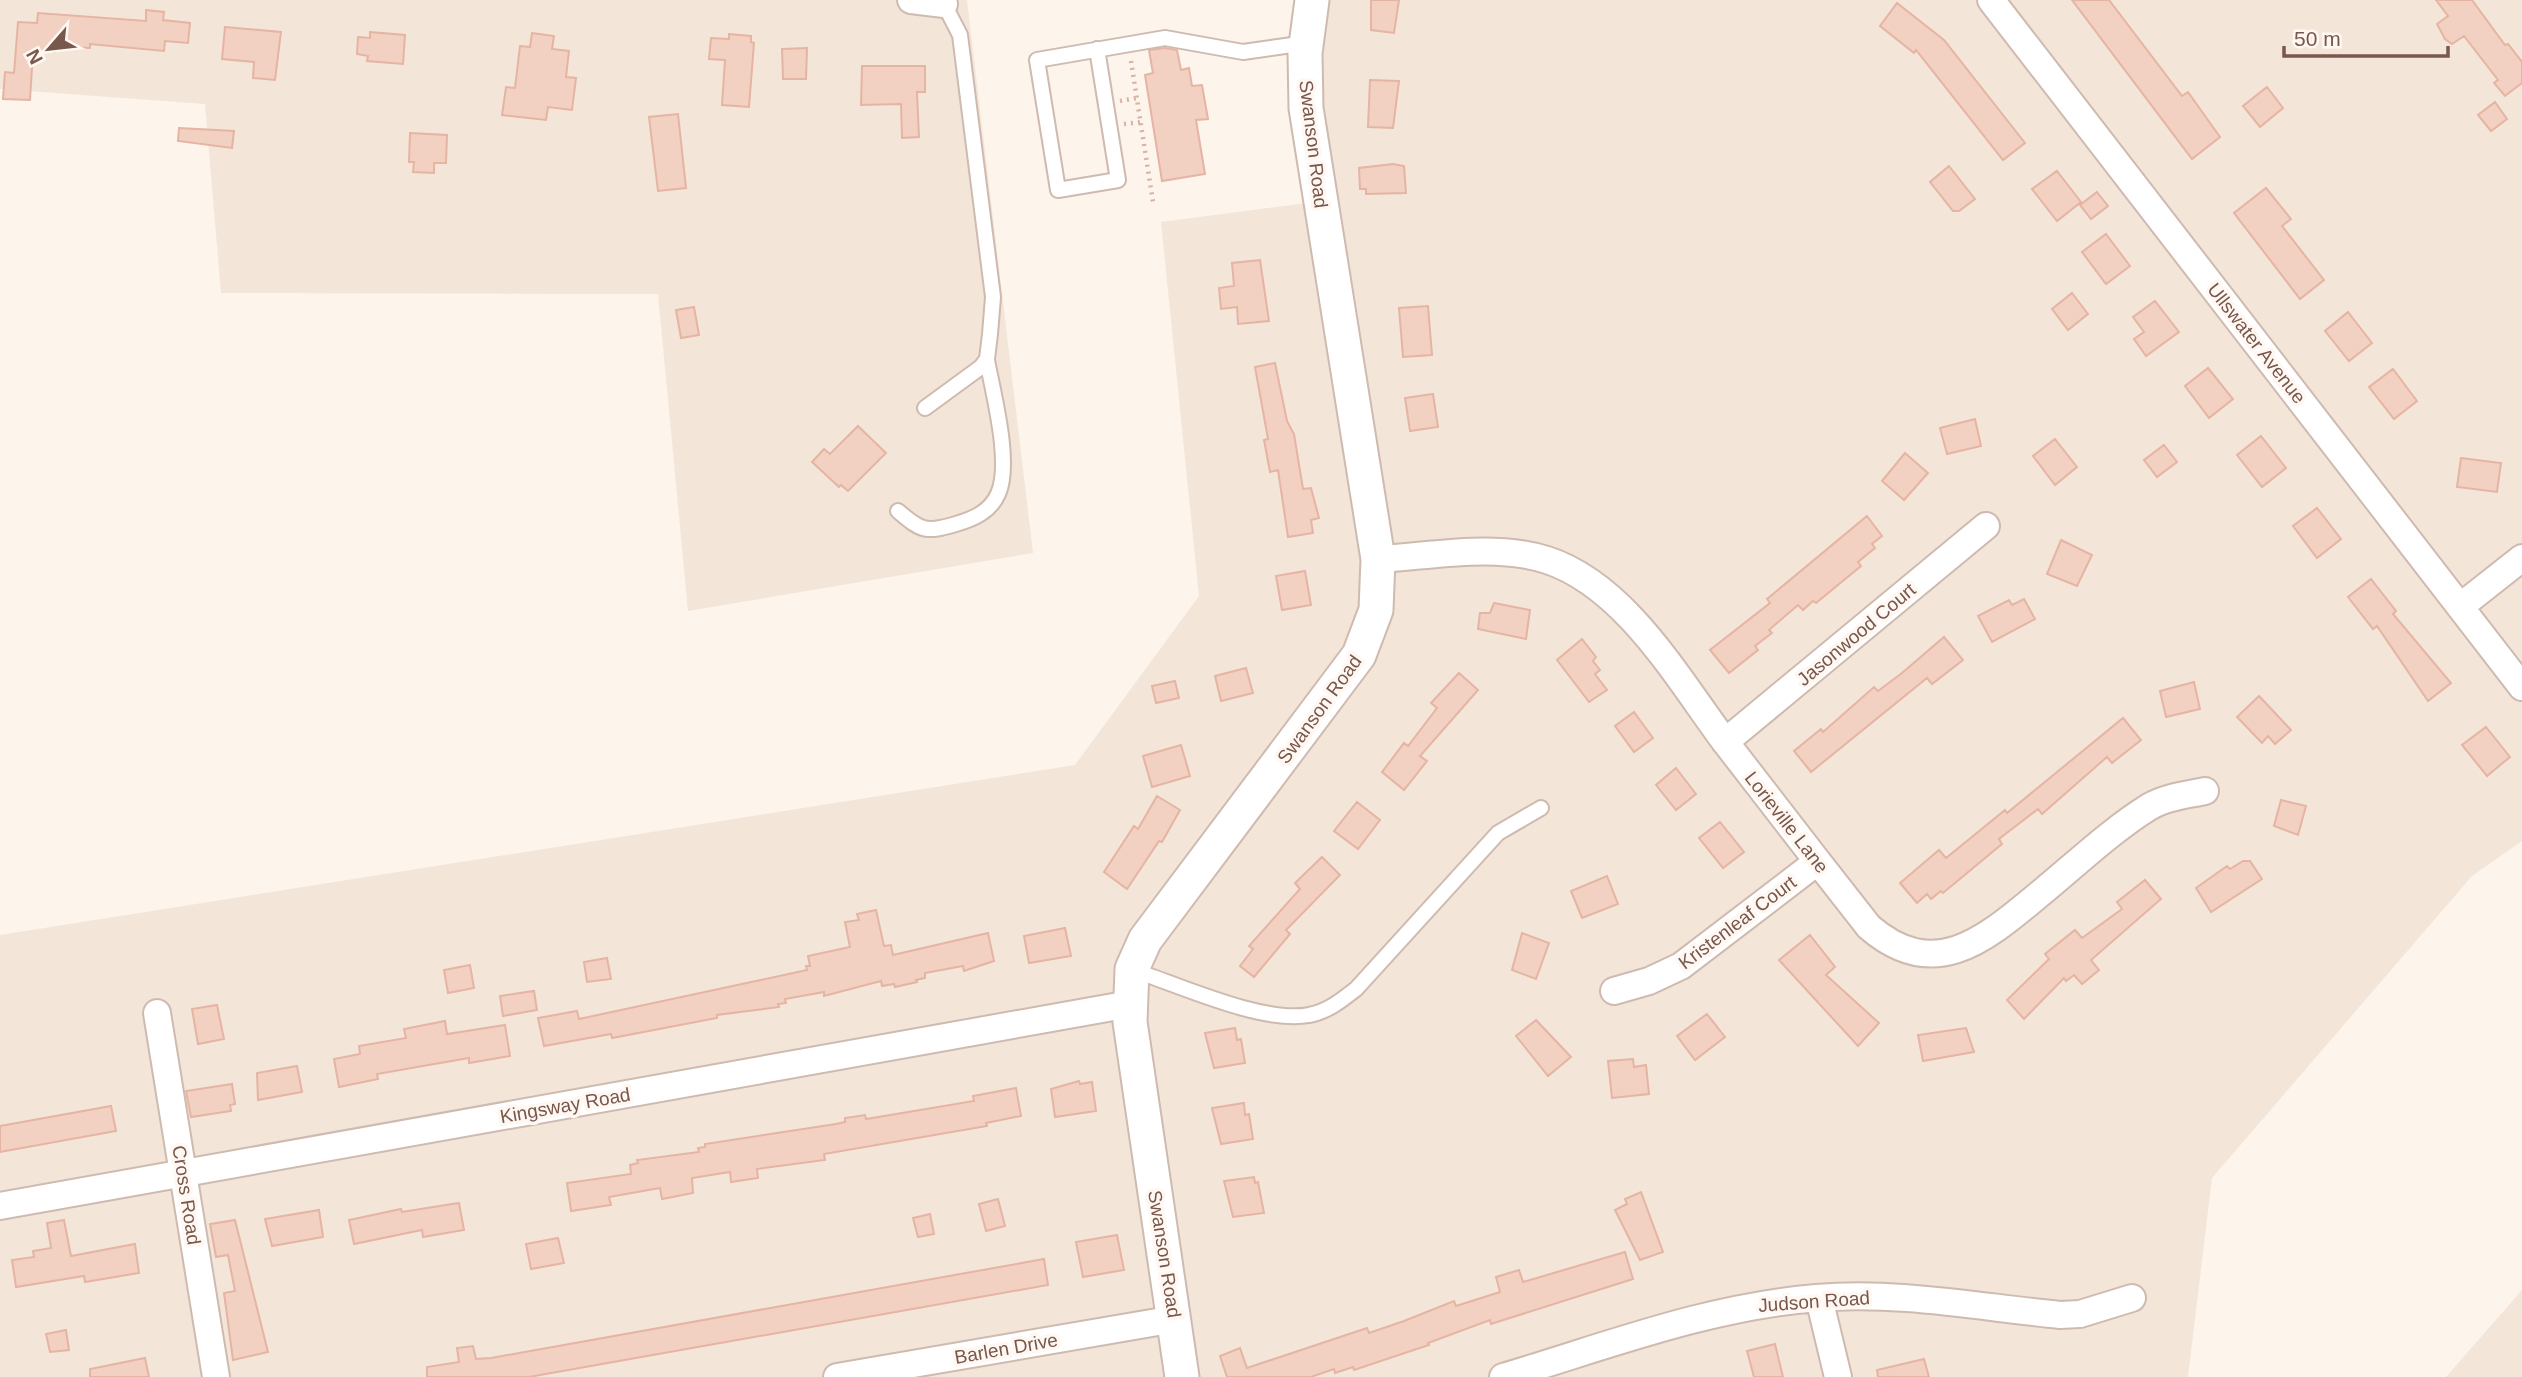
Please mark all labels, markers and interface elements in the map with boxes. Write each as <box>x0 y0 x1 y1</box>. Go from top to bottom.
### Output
north arrow <box>14 14 84 84</box>
scale bar <box>2284 14 2448 58</box>
text: 50 m <box>2294 27 2341 50</box>
text: N <box>22 46 47 68</box>
street label: Swanson Road <box>1295 79 1332 209</box>
street label: Ullswater Avenue <box>2203 279 2310 407</box>
street label: Jasonwood Court <box>1793 578 1920 690</box>
street label: Swanson Road <box>1273 651 1366 768</box>
street label: Lorieville Lane <box>1741 768 1833 877</box>
street label: Kristenleaf Court <box>1674 871 1801 973</box>
street label: Kingsway Road <box>498 1084 632 1127</box>
street label: Cross Road <box>168 1144 205 1246</box>
street label: Swanson Road <box>1144 1189 1185 1319</box>
street label: Judson Road <box>1757 1287 1871 1316</box>
street label: Barlen Drive <box>953 1329 1059 1368</box>

